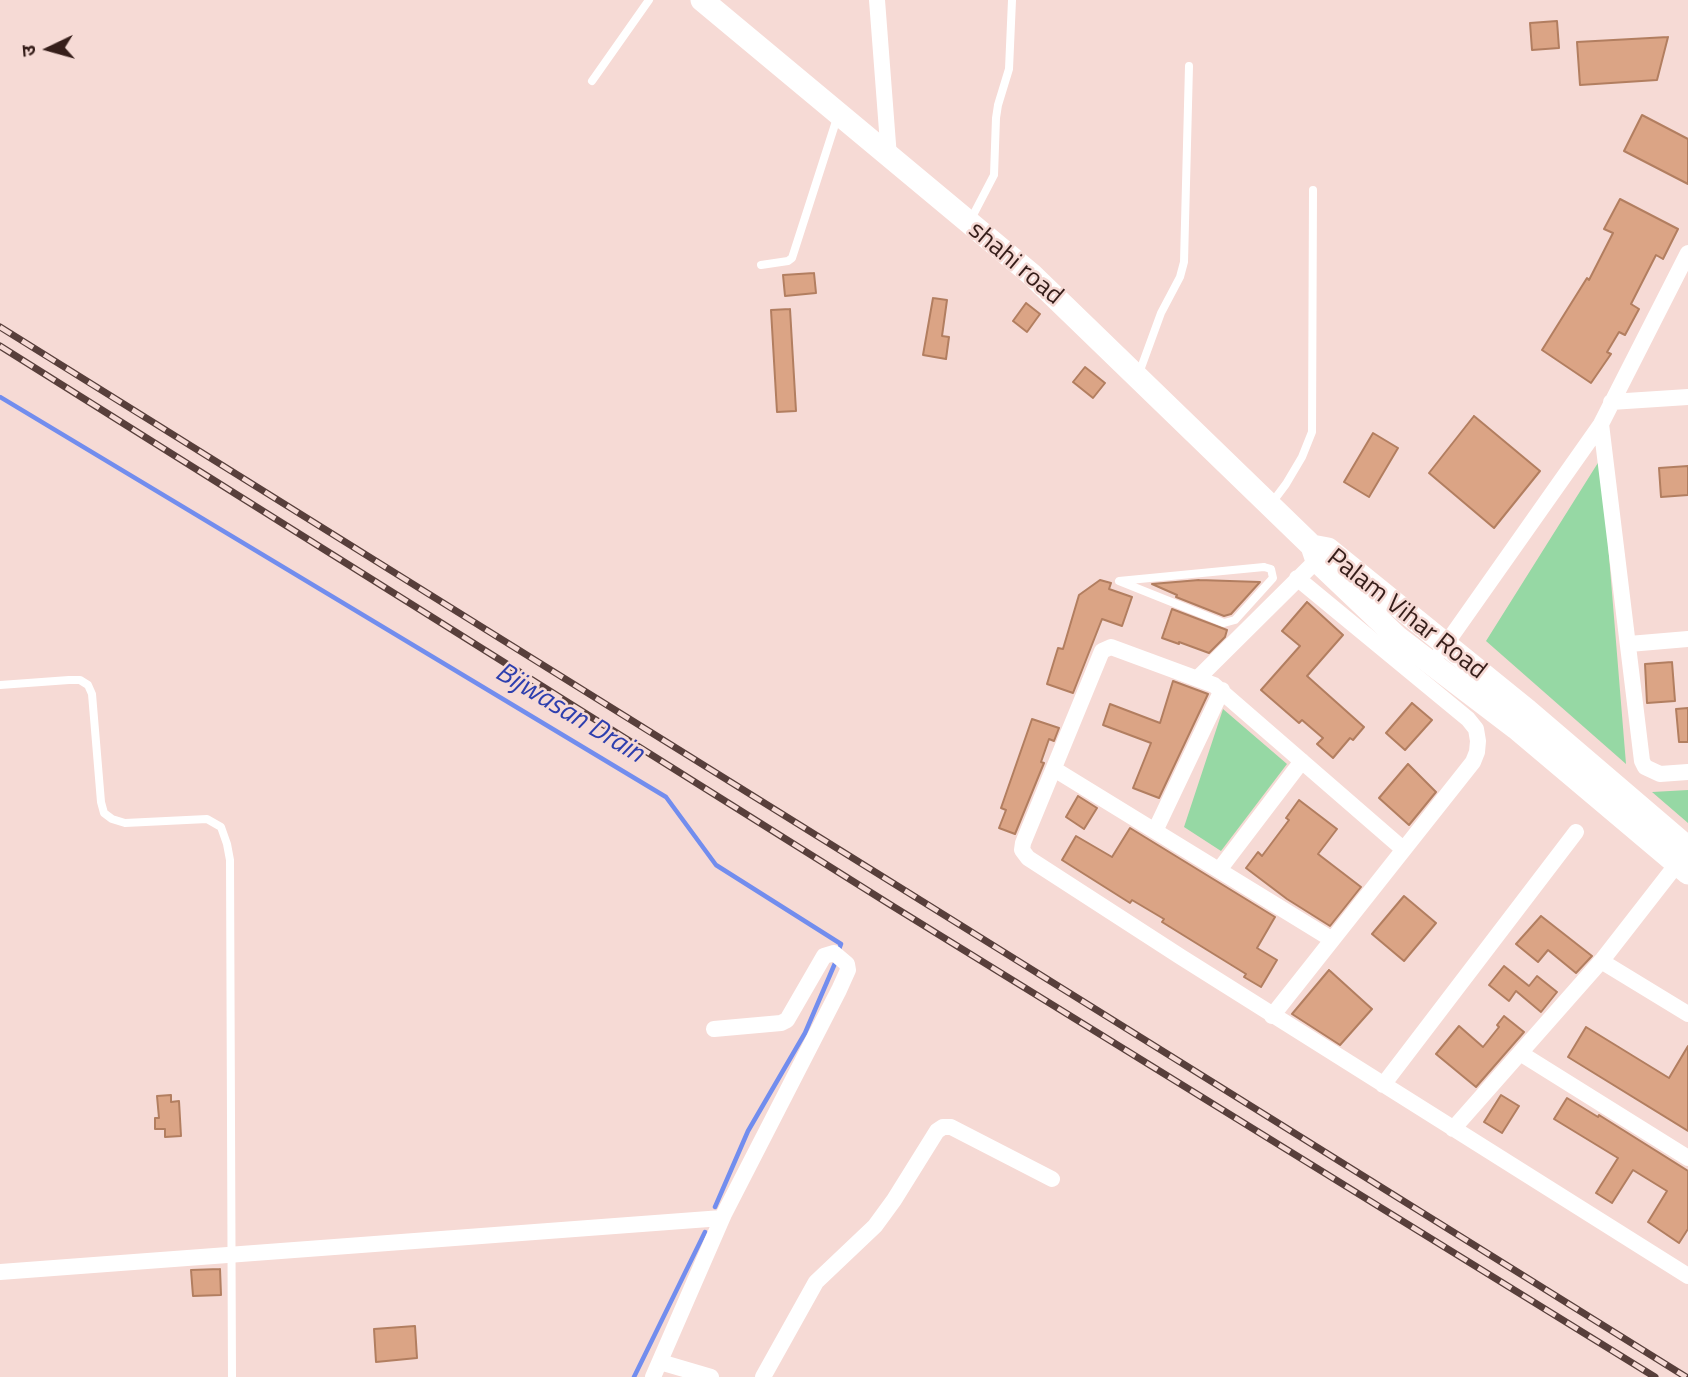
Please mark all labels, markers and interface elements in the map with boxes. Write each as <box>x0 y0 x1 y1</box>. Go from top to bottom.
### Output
north arrow <box>14 14 84 84</box>
text: उ <box>13 44 43 58</box>
street label: shahi road <box>961 216 1069 312</box>
street label: Palam Vihar Road <box>1320 543 1492 687</box>
water label: Bijwasan Drain <box>489 657 649 771</box>

